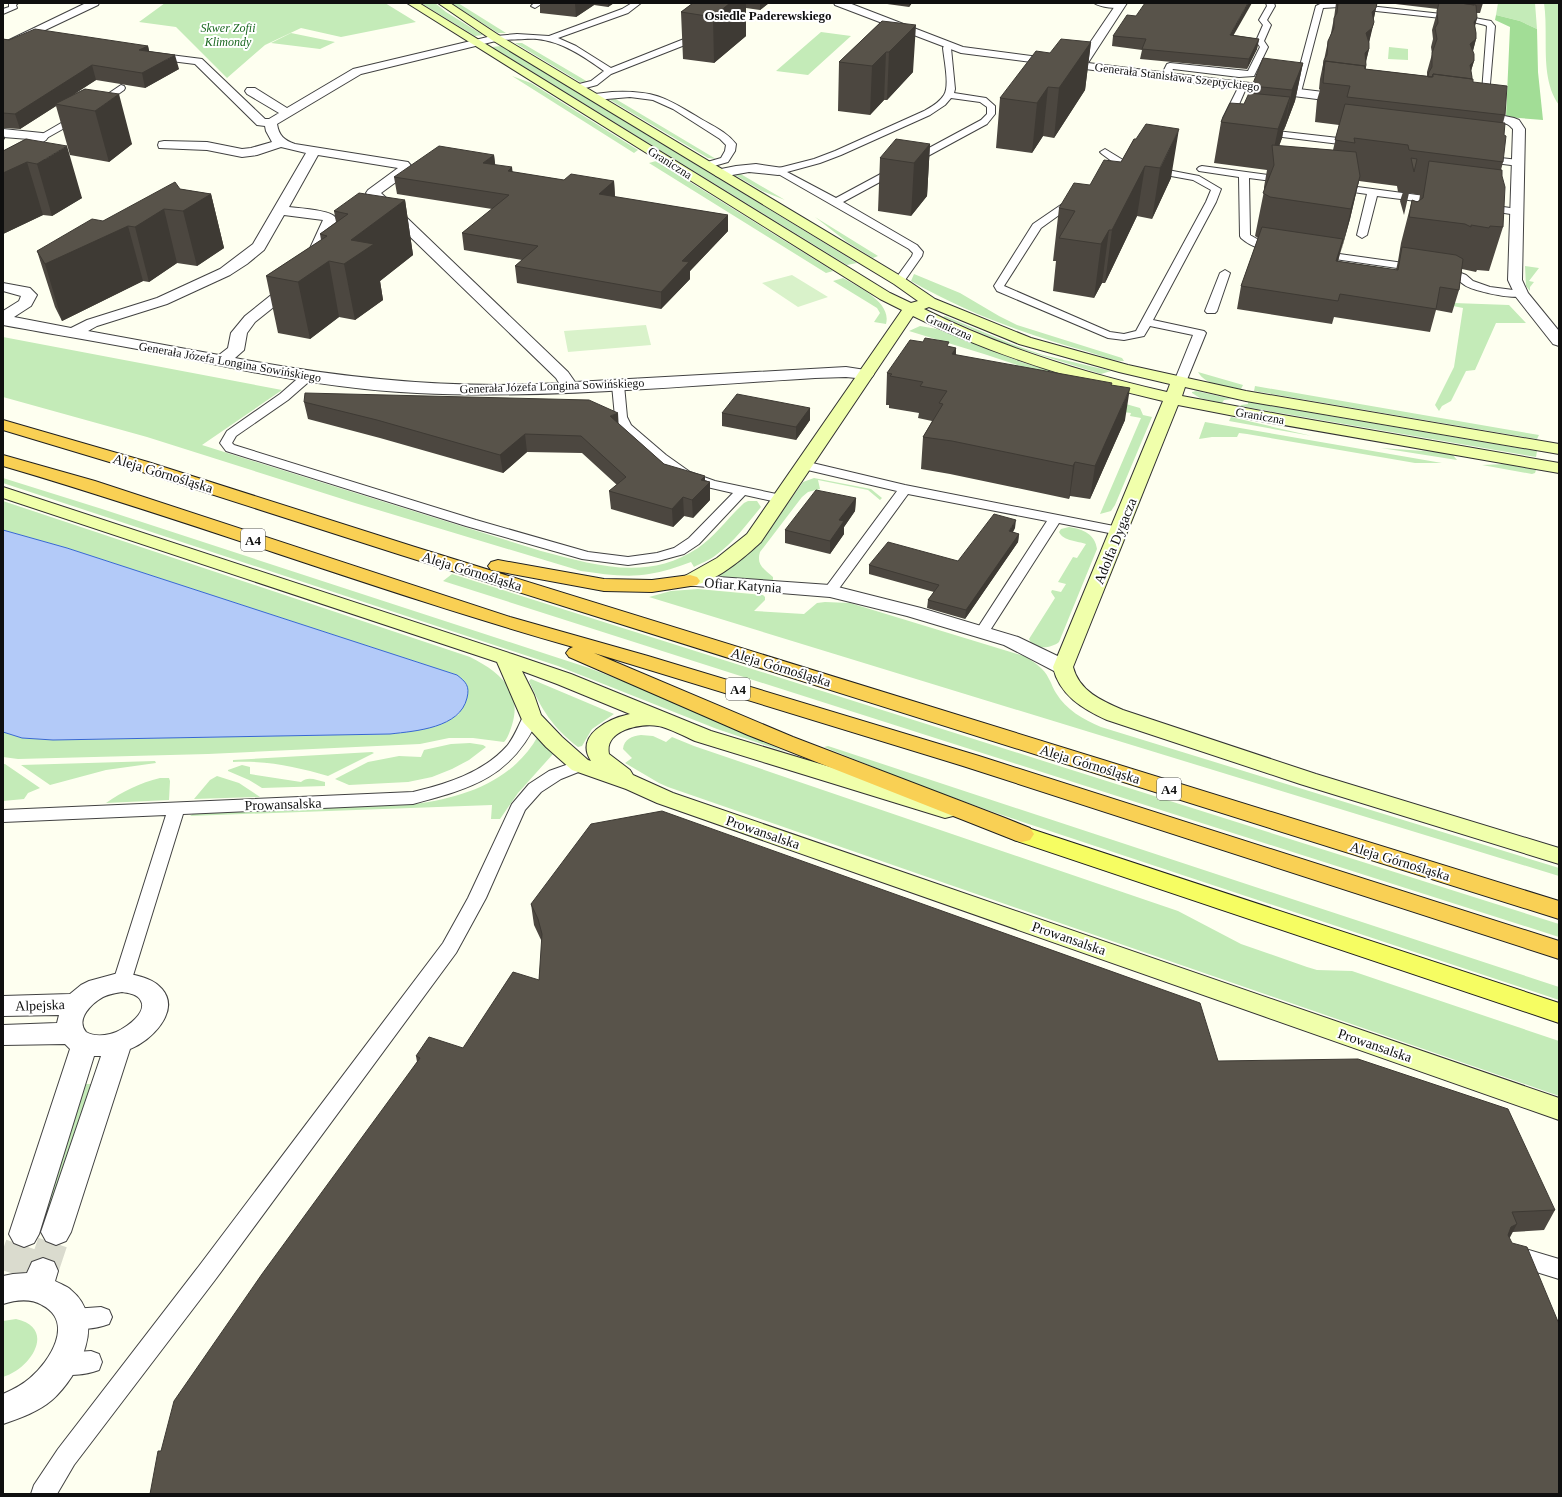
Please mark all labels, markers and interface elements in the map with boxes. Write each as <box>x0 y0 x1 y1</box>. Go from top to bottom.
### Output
district label: Osiedle Paderewskiego <box>704 8 832 23</box>
park label: Skwer Zofii Klimondy <box>200 21 256 49</box>
street label: Generała Stanisława Szeptyckiego <box>1094 60 1260 94</box>
street label: Graniczna <box>645 144 695 182</box>
street label: Graniczna <box>924 311 975 344</box>
street label: Generała Józefa Longina Sowińskiego <box>138 339 322 385</box>
street label: Generała Józefa Longina Sowińskiego <box>459 376 645 396</box>
street label: Graniczna <box>1235 405 1286 427</box>
street label: Aleja Górnośląska <box>111 451 215 496</box>
street label: Adolfa Dygacza <box>1091 495 1140 586</box>
road number: A4 <box>241 529 265 551</box>
street label: Aleja Górnośląska <box>420 549 524 594</box>
street label: Ofiar Katynia <box>704 575 783 596</box>
street label: Aleja Górnośląska <box>729 645 833 690</box>
road number: A4 <box>726 678 750 700</box>
street label: Aleja Górnośląska <box>1038 742 1142 787</box>
road number: A4 <box>1157 778 1181 800</box>
street label: Prowansalska <box>244 796 323 813</box>
street label: Prowansalska <box>724 813 802 852</box>
street label: Aleja Górnośląska <box>1348 839 1452 884</box>
street label: Prowansalska <box>1030 919 1108 958</box>
street label: Alpejska <box>15 997 66 1014</box>
street label: Prowansalska <box>1336 1026 1414 1065</box>

